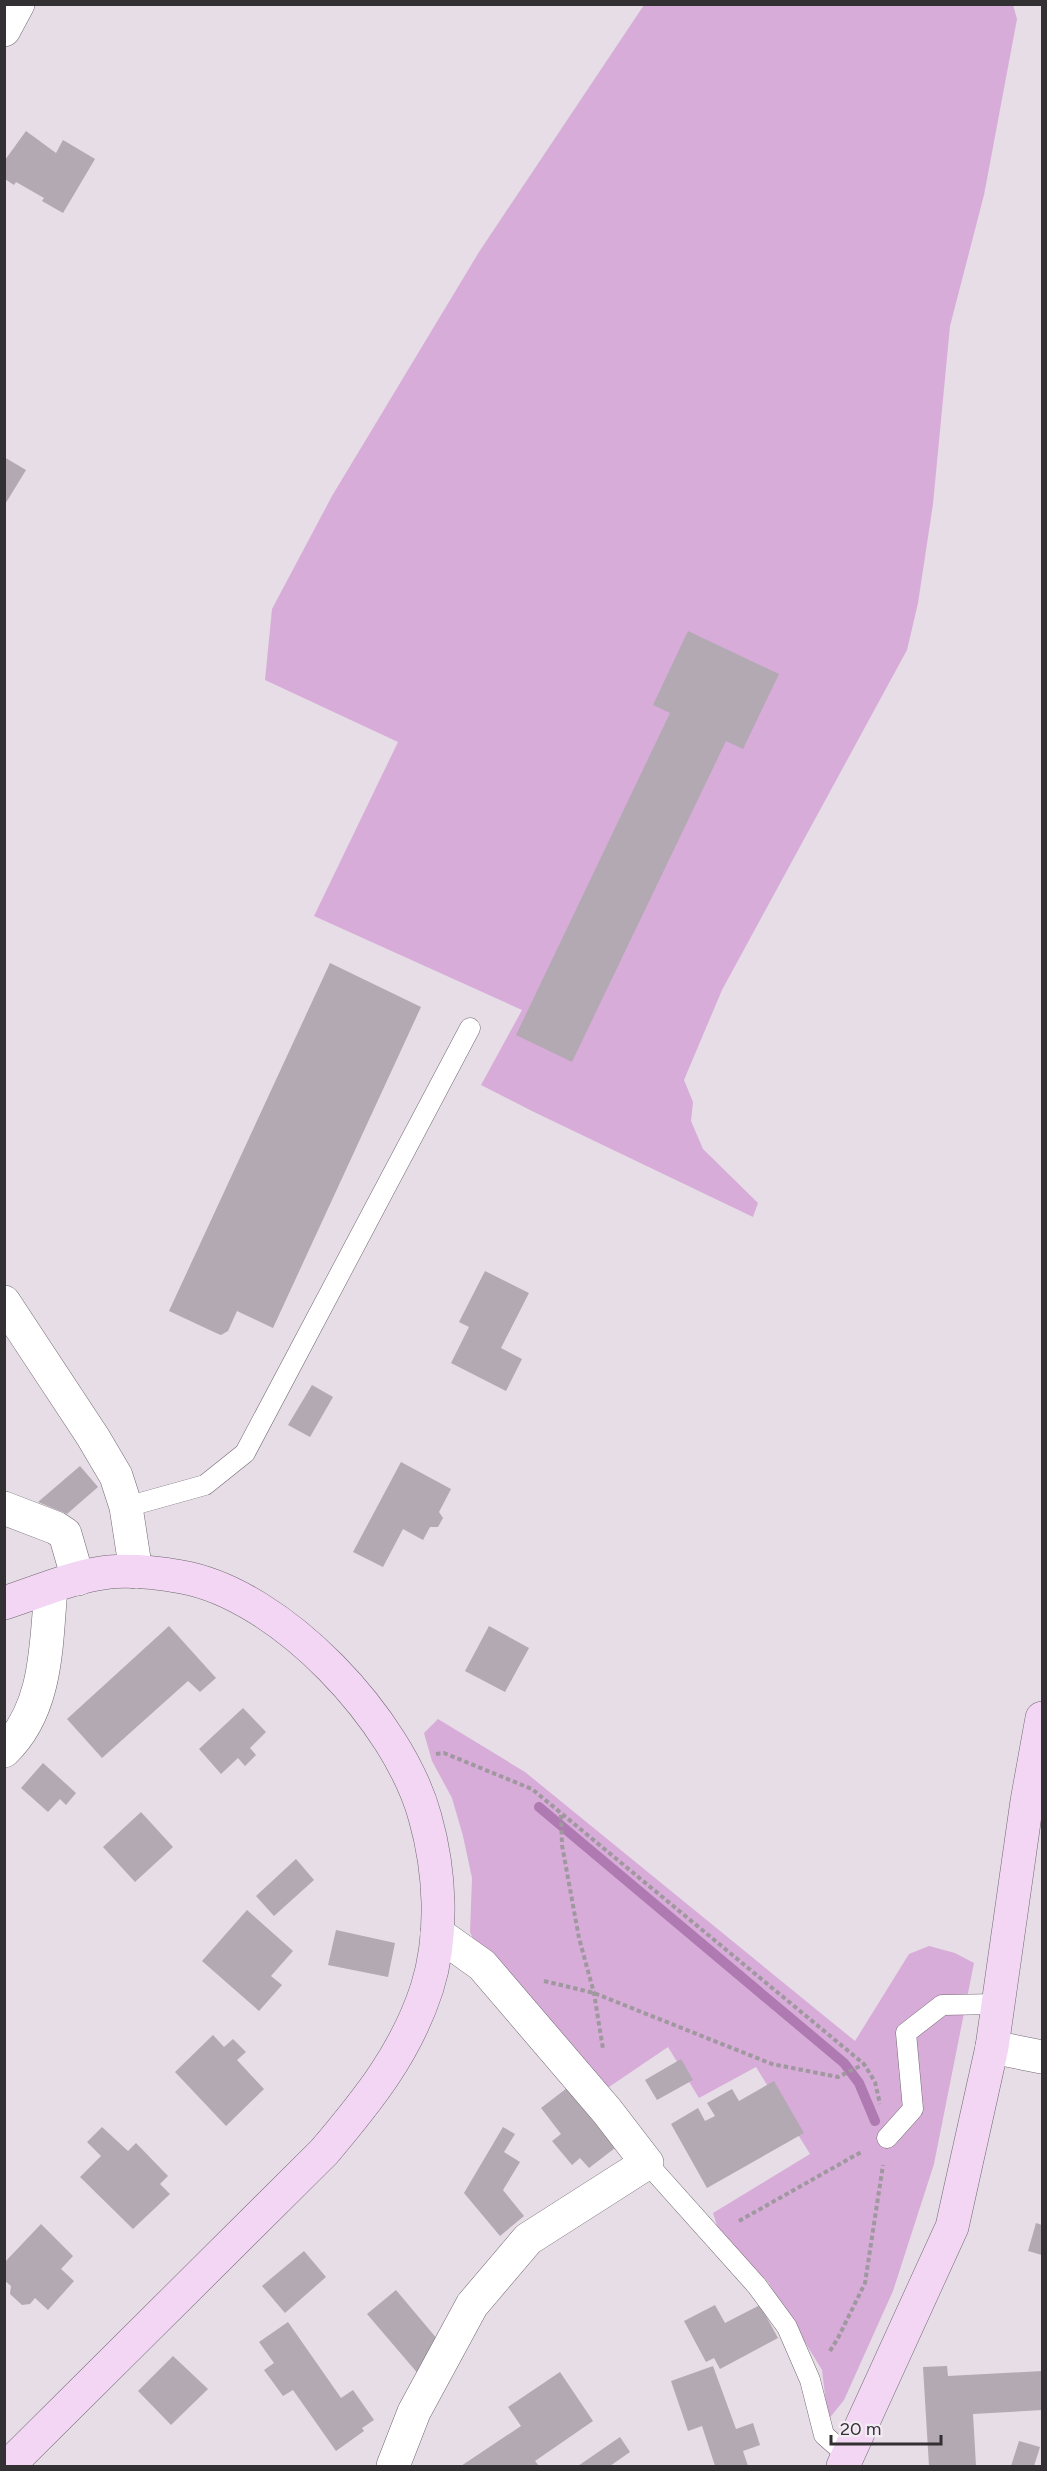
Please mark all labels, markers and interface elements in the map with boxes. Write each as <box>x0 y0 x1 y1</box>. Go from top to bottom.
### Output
scale bar <box>831 2408 940 2446</box>
text: 20 m <box>840 2418 881 2440</box>

